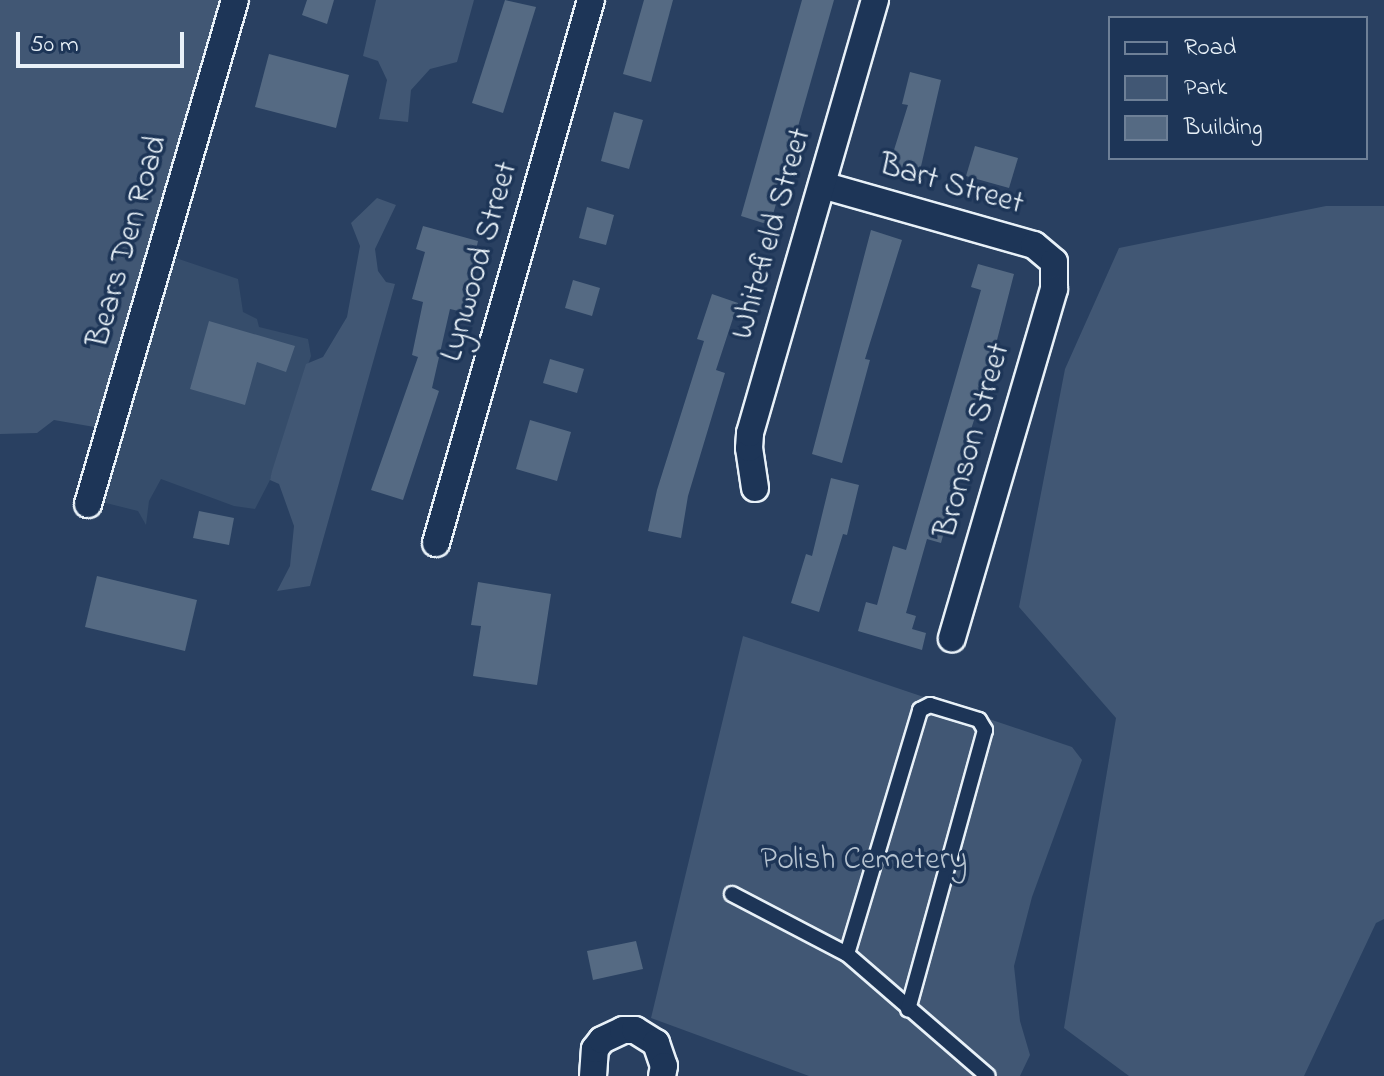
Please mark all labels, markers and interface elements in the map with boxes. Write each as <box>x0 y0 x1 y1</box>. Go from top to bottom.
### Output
scale bar <box>20 16 188 66</box>
legend <box>1108 16 1368 160</box>
text: 50 m <box>30 28 79 63</box>
text: Road <box>1184 31 1236 66</box>
text: Park <box>1184 71 1227 106</box>
text: Building <box>1184 111 1263 146</box>
street label: Whitefield Street <box>725 124 821 344</box>
street label: Bears Den Road <box>80 132 178 352</box>
street label: Bart Street <box>875 147 1027 225</box>
street label: Lynwood Street <box>434 158 528 366</box>
street label: Bronson Street <box>928 339 1020 543</box>
park label: Polish Cemetery <box>761 842 967 880</box>

